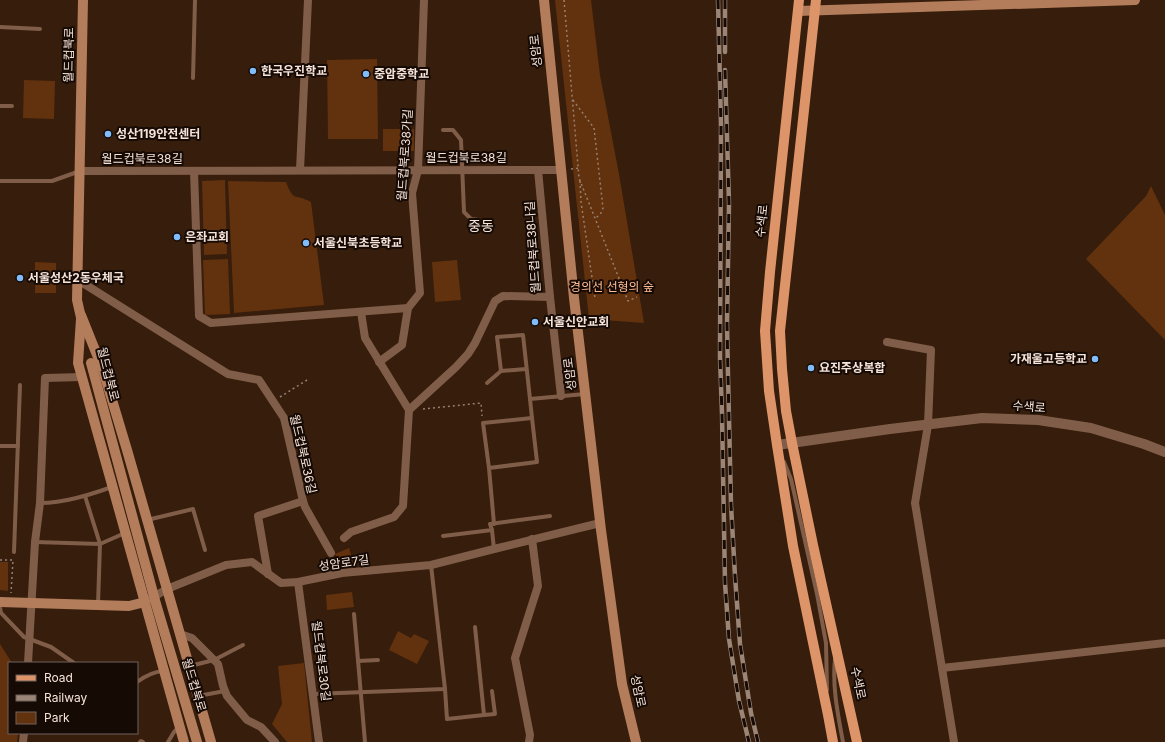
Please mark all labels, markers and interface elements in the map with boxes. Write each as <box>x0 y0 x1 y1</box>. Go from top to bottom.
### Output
street label: 월드컵북로 <box>61 27 76 83</box>
street label: 성암로 <box>526 34 545 68</box>
place label: 한국우진학교 <box>261 63 327 78</box>
marker: 한국우진학교 <box>248 66 258 76</box>
place label: 중암중학교 <box>374 66 429 81</box>
marker: 중암중학교 <box>361 69 371 79</box>
street label: 월드컵북로38가길 <box>394 108 415 201</box>
place label: 성산119안전센터 <box>116 126 200 141</box>
marker: 성산119안전센터 <box>103 129 113 139</box>
street label: 월드컵북로38길 <box>425 150 507 165</box>
street label: 월드컵북로38길 <box>101 151 183 166</box>
street label: 월드컵북로38나길 <box>522 201 543 294</box>
street label: 수색로 <box>752 204 771 238</box>
district label: 중동 <box>468 217 494 234</box>
place label: 은좌교회 <box>185 229 229 244</box>
marker: 은좌교회 <box>172 232 182 242</box>
place label: 서울신북초등학교 <box>314 235 402 250</box>
marker: 서울신북초등학교 <box>301 238 311 248</box>
place label: 서울성산2동우체국 <box>28 270 124 285</box>
marker: 서울성산2동우체국 <box>15 273 25 283</box>
park label: 경의선 선형의 숲 <box>570 279 654 294</box>
place label: 서울신안교회 <box>543 314 609 329</box>
marker: 서울신안교회 <box>530 317 540 327</box>
street label: 월드컵북로 <box>95 345 122 402</box>
place label: 가재울고등학교 <box>1010 351 1087 366</box>
marker: 가재울고등학교 <box>1090 354 1100 364</box>
street label: 성암로 <box>560 357 579 391</box>
place label: 요진주상복합 <box>819 360 885 375</box>
marker: 요진주상복합 <box>806 363 816 373</box>
street label: 수색로 <box>1012 398 1046 415</box>
street label: 월드컵북로36길 <box>287 413 320 495</box>
street label: 성암로7길 <box>318 552 370 573</box>
street label: 월드컵북로30길 <box>309 620 334 702</box>
street label: 월드컵북로 <box>179 656 210 713</box>
legend <box>8 662 138 734</box>
street label: 수색로 <box>848 665 869 701</box>
text: Road <box>44 670 73 685</box>
street label: 성암로 <box>628 673 649 709</box>
text: Railway <box>44 690 88 705</box>
text: Park <box>44 710 70 725</box>

